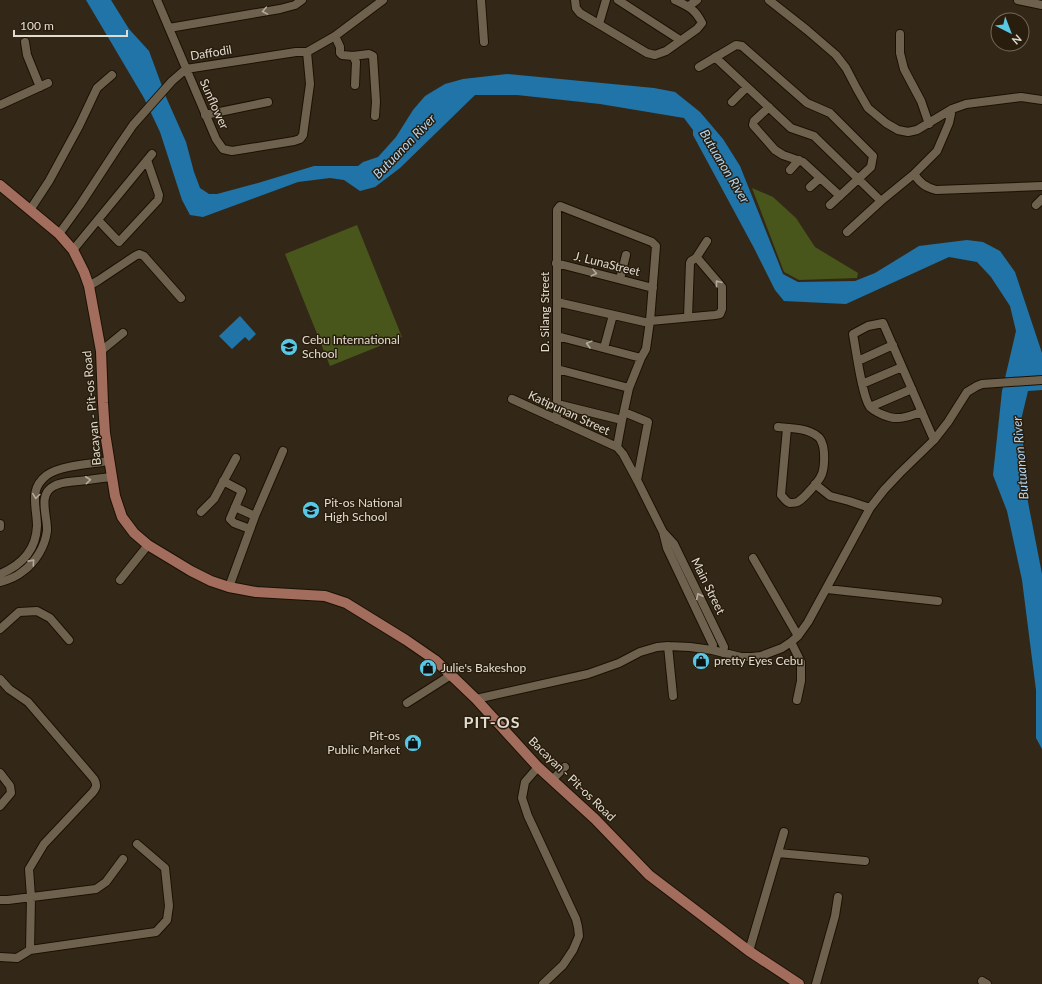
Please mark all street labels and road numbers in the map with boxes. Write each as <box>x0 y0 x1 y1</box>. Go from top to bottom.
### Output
street label: Daffodil <box>189 42 233 63</box>
street label: Sunflower <box>197 76 232 132</box>
street label: J. LunaStreet <box>573 248 642 279</box>
street label: D. Silang Street <box>537 271 552 352</box>
street label: Bacayan - Pit-os Road <box>79 350 104 466</box>
street label: Katipunan Street <box>526 387 613 438</box>
street label: Main Street <box>688 555 729 617</box>
street label: Bacayan - Pit-os Road <box>526 733 619 824</box>

